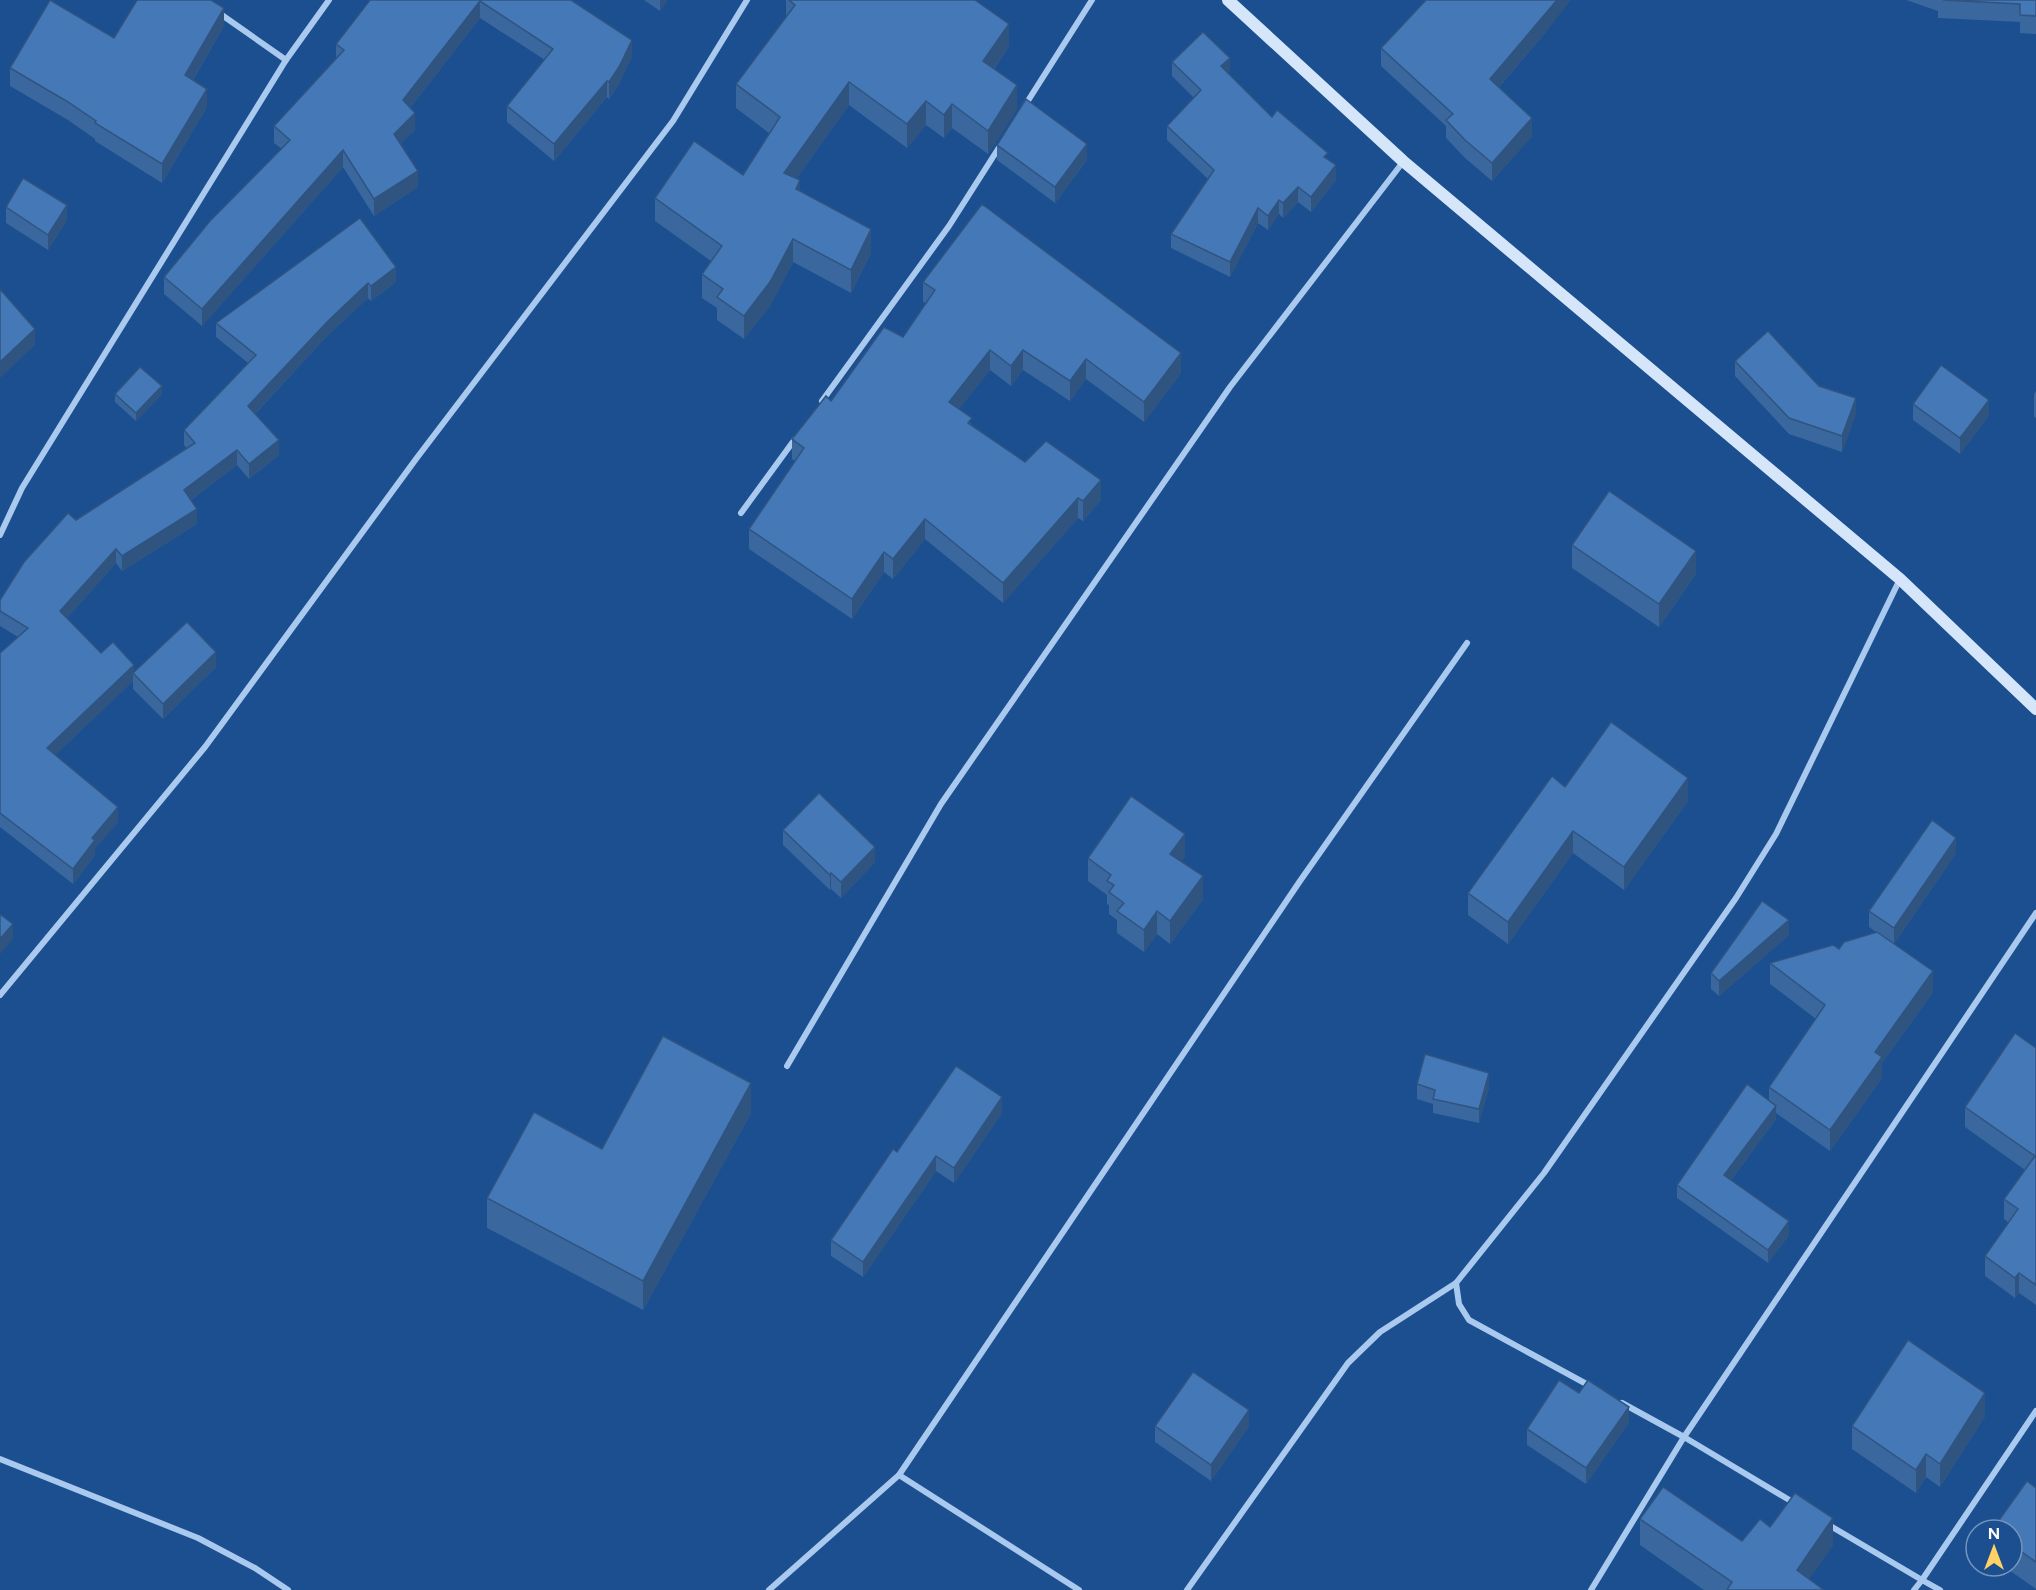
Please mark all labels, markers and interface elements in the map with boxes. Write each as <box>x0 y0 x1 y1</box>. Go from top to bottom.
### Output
north arrow <box>1964 1518 2024 1578</box>
text: N <box>1988 1524 2000 1543</box>

